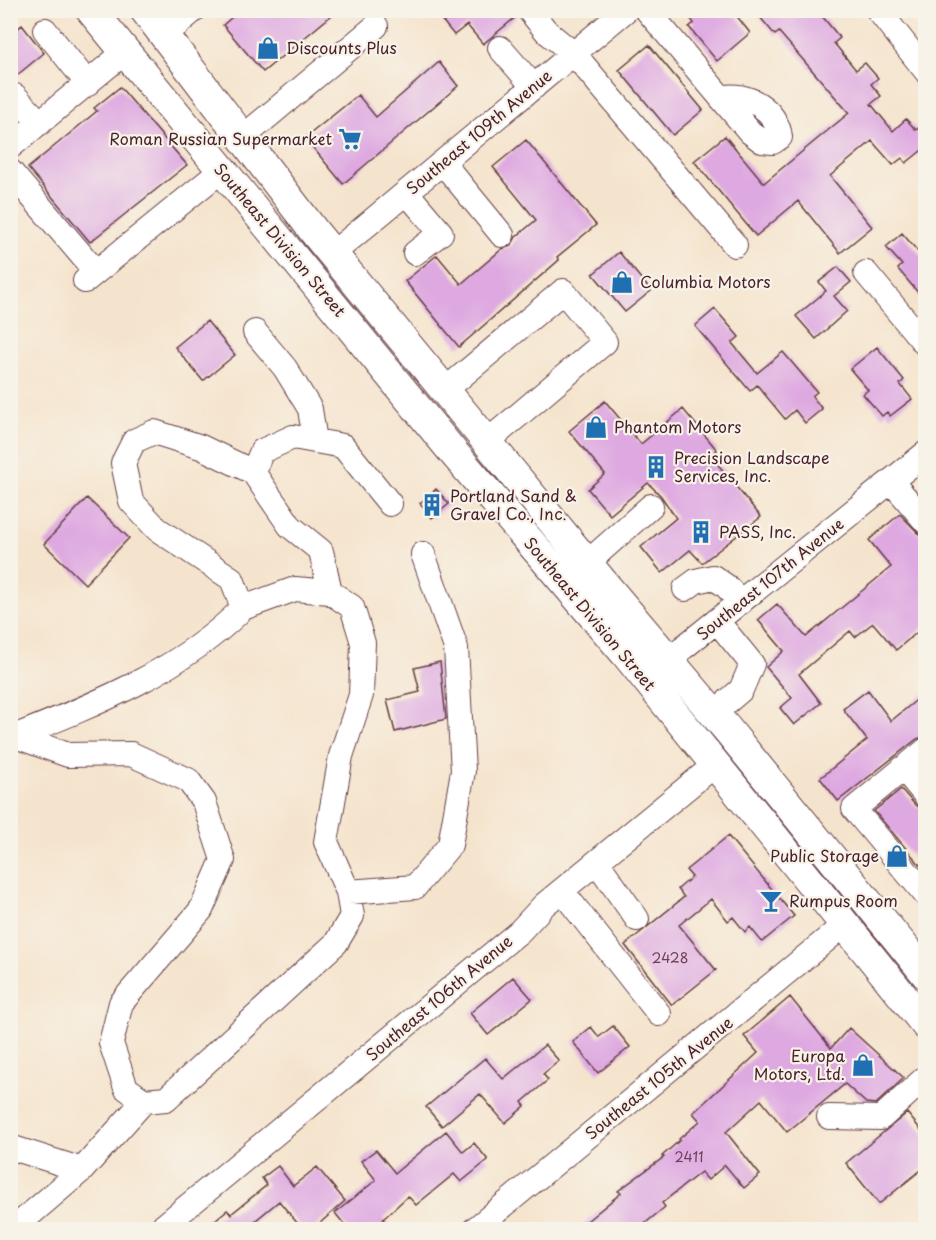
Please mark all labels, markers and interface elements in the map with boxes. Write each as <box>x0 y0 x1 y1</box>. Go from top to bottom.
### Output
shop icon: Discounts Plus <box>255 35 281 61</box>
place label: Discounts Plus <box>286 35 397 59</box>
street label: Southeast 109th Avenue <box>400 63 557 199</box>
place label: Roman Russian Supermarket <box>109 126 332 150</box>
supermarket icon: Roman Russian Supermarket <box>337 126 363 152</box>
street label: Southeast Division Street <box>209 157 353 322</box>
shop icon: Columbia Motors <box>609 269 635 295</box>
place label: Columbia Motors <box>640 269 771 293</box>
shop icon: Phantom Motors <box>583 414 609 440</box>
place label: Phantom Motors <box>614 414 741 438</box>
place label: Precision Landscape Services, Inc. <box>674 445 829 487</box>
building icon: Precision Landscape Services, Inc. <box>643 454 669 480</box>
place label: Portland Sand & Gravel Co., Inc. <box>450 483 577 525</box>
building icon: Portland Sand & Gravel Co., Inc. <box>419 492 445 518</box>
street label: Southeast 107th Avenue <box>691 511 848 645</box>
building icon: PASS, Inc. <box>688 519 714 545</box>
place label: PASS, Inc. <box>719 519 796 543</box>
street label: Southeast Division Street <box>519 531 663 696</box>
place label: Public Storage <box>770 843 879 867</box>
shop icon: Public Storage <box>884 843 910 869</box>
bar icon: Rumpus Room <box>758 888 784 914</box>
place label: Rumpus Room <box>789 888 898 912</box>
street label: Southeast 106th Avenue <box>360 929 517 1066</box>
house number: 2428 <box>652 947 688 968</box>
street label: Southeast 105th Avenue <box>579 1010 738 1144</box>
place label: Europa Motors, Ltd. <box>754 1043 845 1085</box>
shop icon: Europa Motors, Ltd. <box>850 1052 876 1078</box>
house number: 2411 <box>675 1146 703 1167</box>

